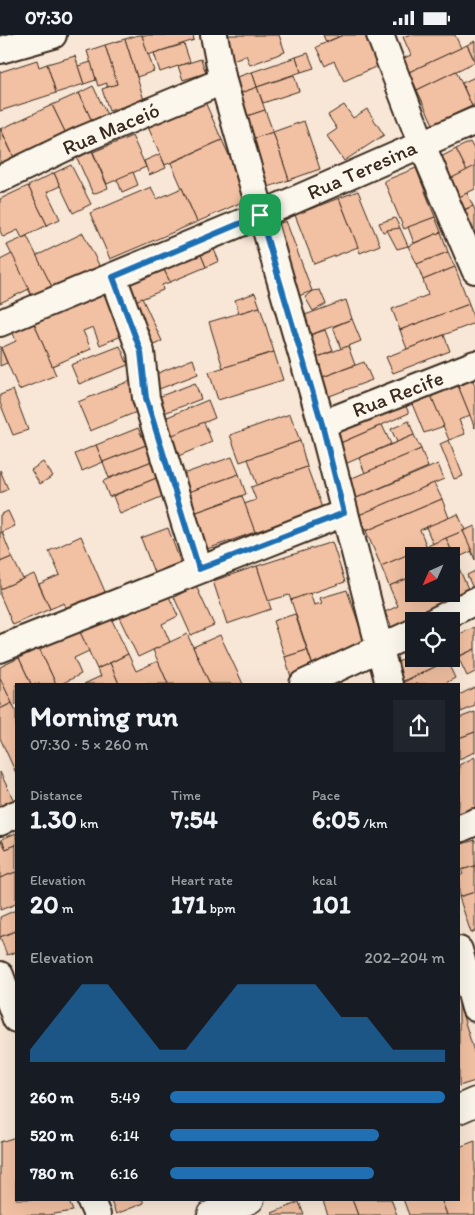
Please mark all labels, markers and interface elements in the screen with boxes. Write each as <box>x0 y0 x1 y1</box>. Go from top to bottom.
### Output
text: 07:30 <box>25 6 73 29</box>
street label: Rua Maceió <box>58 97 163 160</box>
street label: Rua Teresina <box>303 134 420 205</box>
pin <box>239 194 281 236</box>
icon: arrive <box>246 201 274 229</box>
street label: Rua Recife <box>349 365 447 422</box>
north arrow <box>405 547 460 603</box>
map controls <box>405 547 460 667</box>
button: locate <box>405 612 460 667</box>
text: Morning run <box>30 699 178 733</box>
button: share <box>393 700 445 752</box>
text: 07:30 · 5 × 260 m <box>30 735 149 754</box>
text: Distance <box>30 787 82 804</box>
text: Time <box>171 787 201 804</box>
text: Pace <box>312 787 340 804</box>
text: 1.30 <box>30 804 77 834</box>
text: 7:54 <box>171 804 218 834</box>
text: 6:05 <box>312 804 360 834</box>
text: km <box>77 815 98 832</box>
text: /km <box>360 815 387 832</box>
text: Elevation <box>30 872 86 889</box>
text: Heart rate <box>171 872 233 889</box>
text: kcal <box>312 872 337 889</box>
text: 20 <box>30 889 59 919</box>
text: 171 <box>171 889 207 919</box>
text: 101 <box>312 889 351 919</box>
text: m <box>59 900 74 917</box>
text: bpm <box>207 900 236 917</box>
text: Elevation <box>30 948 94 967</box>
text: 202–204 m <box>364 948 445 967</box>
text: 260 m <box>30 1088 74 1107</box>
text: 5:49 <box>110 1088 140 1107</box>
text: 520 m <box>30 1126 74 1145</box>
text: 6:14 <box>110 1126 139 1145</box>
text: 780 m <box>30 1164 74 1183</box>
text: 6:16 <box>110 1164 138 1183</box>

